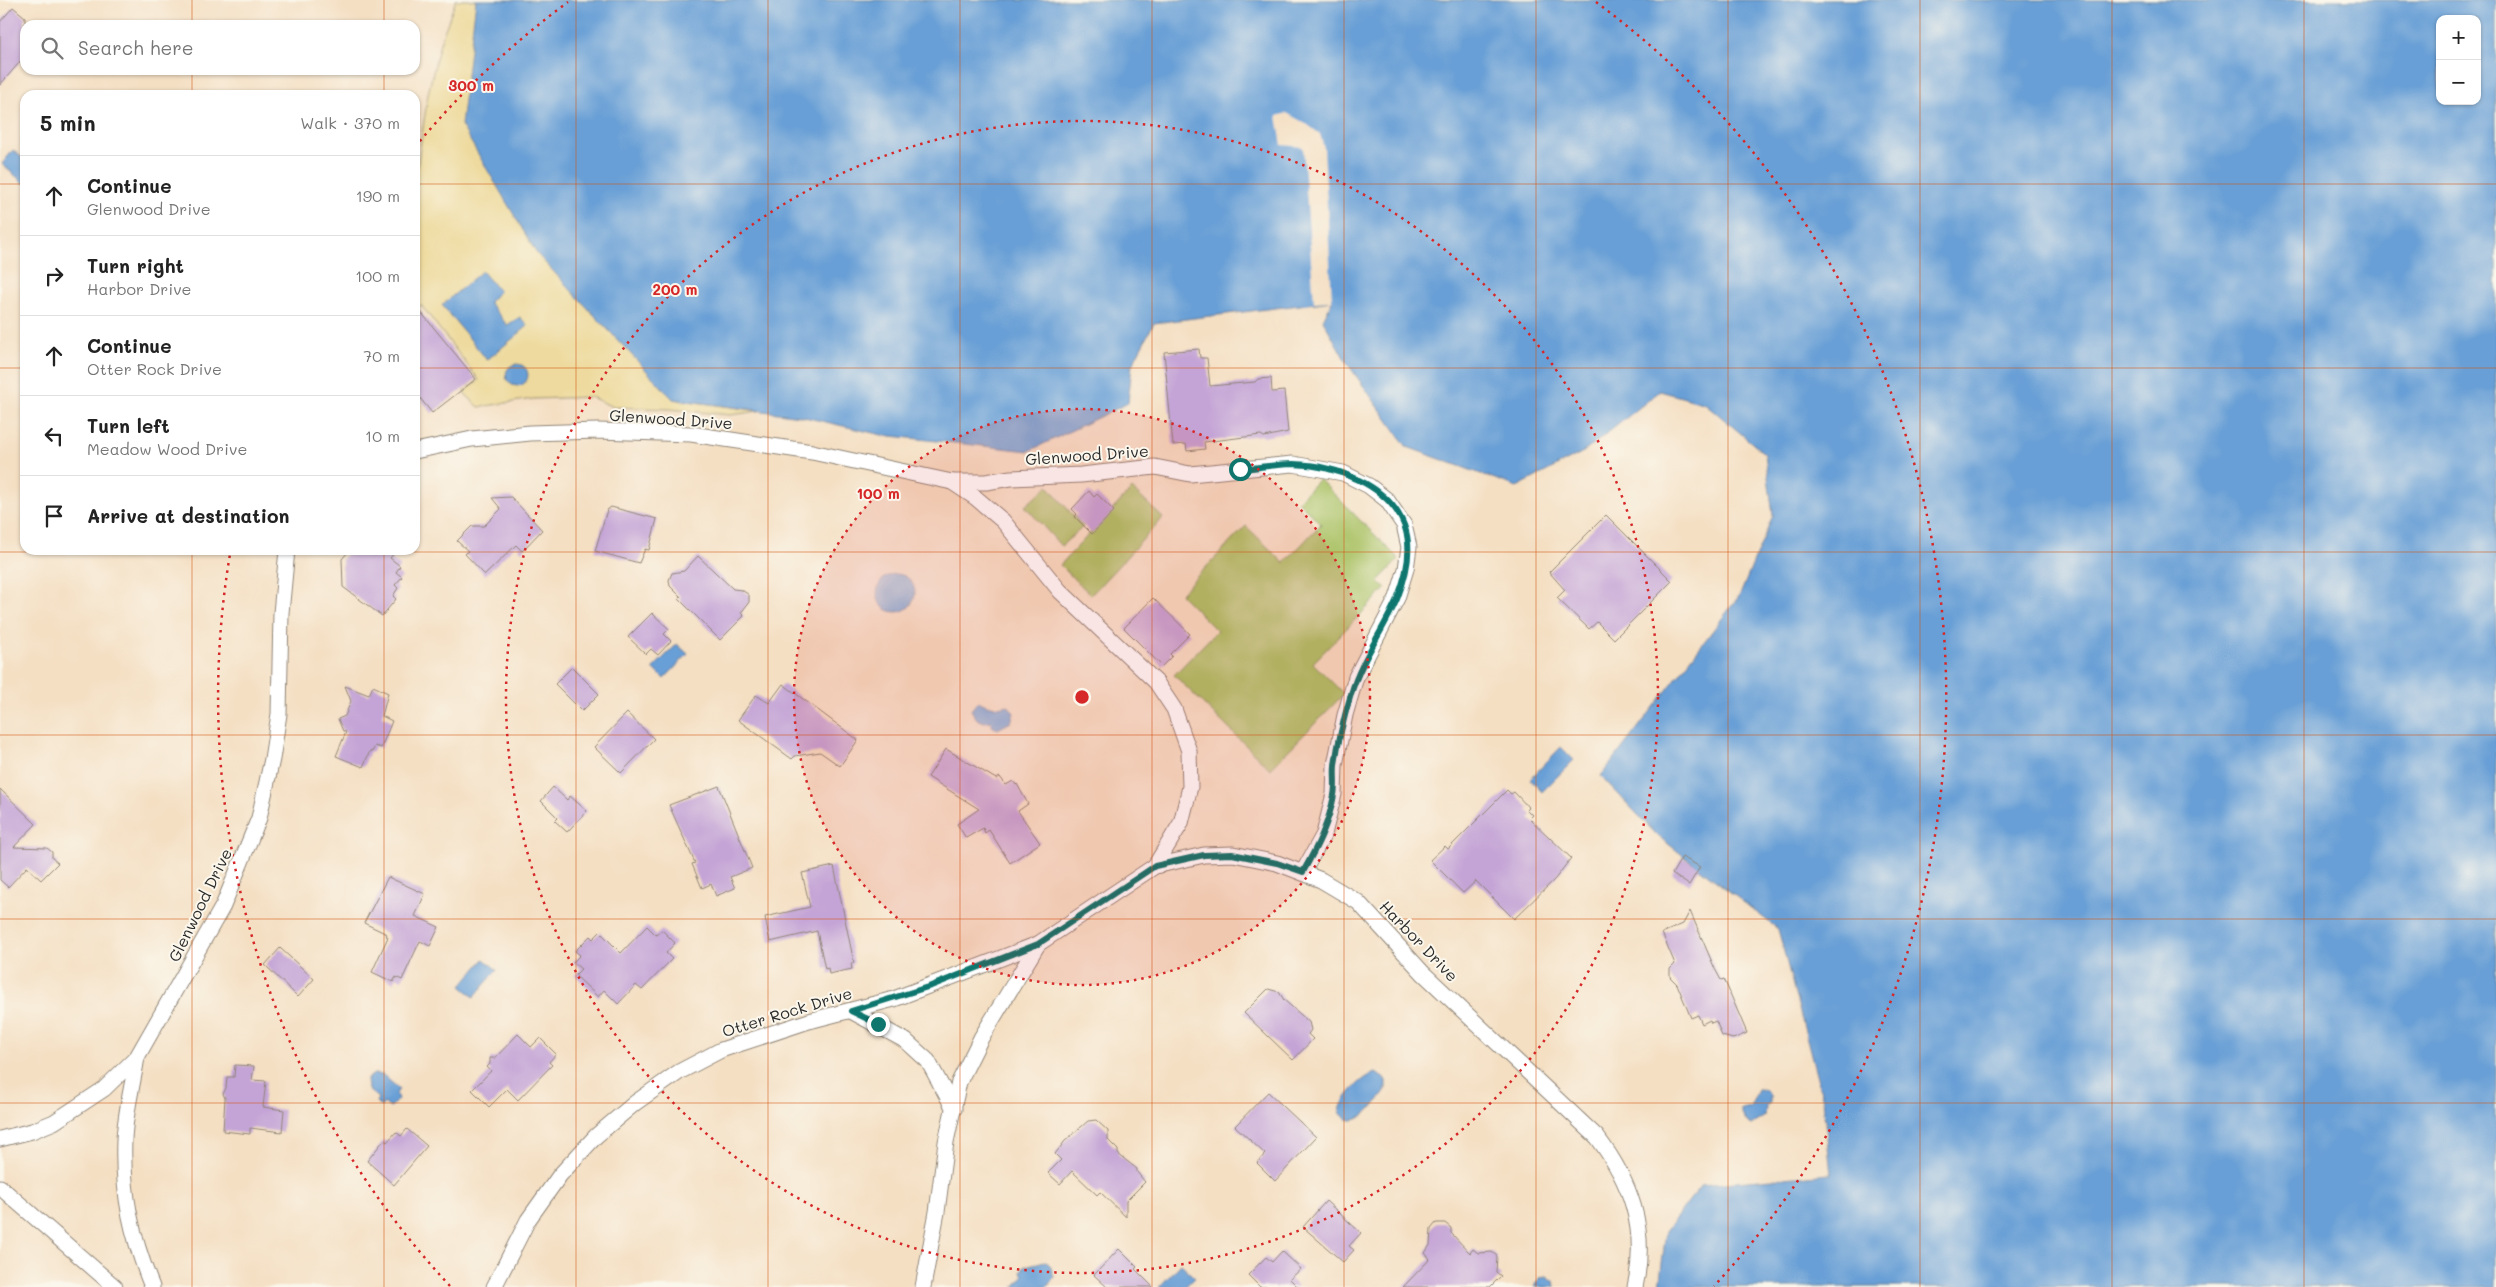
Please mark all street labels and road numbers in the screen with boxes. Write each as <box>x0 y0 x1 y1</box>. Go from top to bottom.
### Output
street label: Glenwood Drive <box>609 404 733 433</box>
street label: Glenwood Drive <box>1025 440 1149 469</box>
street label: Glenwood Drive <box>163 845 236 965</box>
street label: Harbor Drive <box>1375 896 1463 986</box>
street label: Otter Rock Drive <box>719 982 854 1041</box>

